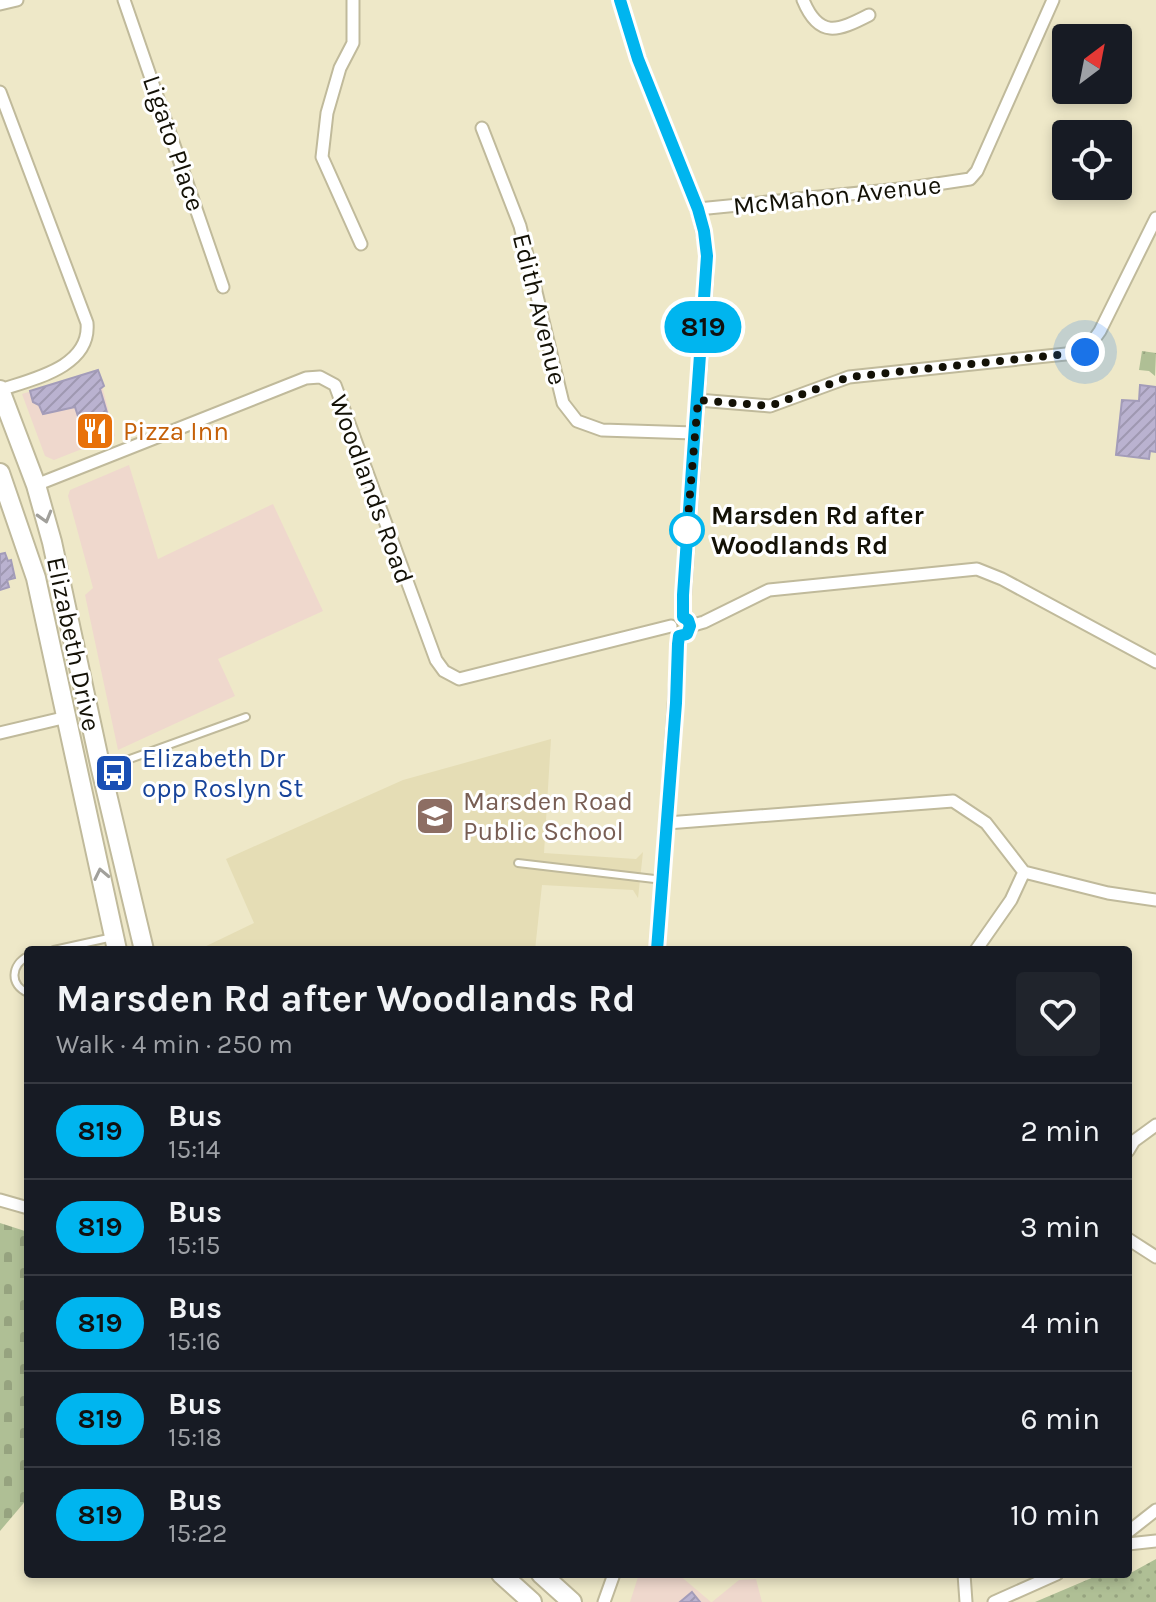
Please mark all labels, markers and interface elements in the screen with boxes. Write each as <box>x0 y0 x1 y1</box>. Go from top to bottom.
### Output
north arrow <box>1052 24 1132 104</box>
map controls <box>1052 24 1132 200</box>
street label: Ligato Place <box>136 71 211 215</box>
button: locate <box>1052 120 1132 200</box>
street label: McMahon Avenue <box>731 169 943 222</box>
street label: Edith Avenue <box>506 230 573 388</box>
line badge: 819 <box>657 301 749 353</box>
text: 819 <box>680 310 726 343</box>
your location <box>1065 332 1105 372</box>
street label: Woodlands Road <box>323 391 420 588</box>
restaurant icon: Pizza Inn <box>74 410 116 452</box>
place label: Pizza Inn <box>123 416 229 447</box>
place label: Marsden Rd after Woodlands Rd <box>711 500 924 561</box>
one-way arrow <box>36 509 52 523</box>
marker: Marsden Rd after Woodlands Rd <box>670 513 704 547</box>
street label: Elizabeth Drive <box>40 554 107 734</box>
place label: Elizabeth Dr opp Roslyn St <box>142 743 304 804</box>
bus stop icon: Elizabeth Dr opp Roslyn St <box>93 752 135 794</box>
place label: Marsden Road Public School <box>463 786 633 847</box>
school or university icon: Marsden Road Public School <box>414 795 456 837</box>
one-way arrow <box>93 867 110 881</box>
button: heart <box>1016 972 1100 1056</box>
text: Marsden Rd after Woodlands Rd <box>56 976 635 1021</box>
text: Walk · 4 min · 250 m <box>56 1029 293 1060</box>
text: Bus <box>168 1098 222 1134</box>
text: 2 min <box>1020 1113 1100 1149</box>
text: 819 <box>77 1114 123 1147</box>
text: 15:14 <box>168 1134 220 1165</box>
text: Bus <box>168 1194 222 1230</box>
text: 3 min <box>1020 1209 1100 1245</box>
text: 819 <box>77 1210 123 1243</box>
text: 15:15 <box>168 1230 221 1261</box>
text: Bus <box>168 1290 222 1326</box>
text: 4 min <box>1021 1305 1100 1341</box>
text: 819 <box>77 1306 123 1339</box>
text: 15:16 <box>168 1326 221 1357</box>
text: Bus <box>168 1386 222 1422</box>
text: 6 min <box>1021 1401 1100 1437</box>
text: 819 <box>77 1402 123 1435</box>
text: 15:18 <box>168 1422 222 1453</box>
text: Bus <box>168 1482 222 1518</box>
text: 10 min <box>1010 1497 1100 1533</box>
text: 819 <box>77 1498 123 1531</box>
text: 15:22 <box>168 1518 227 1549</box>

